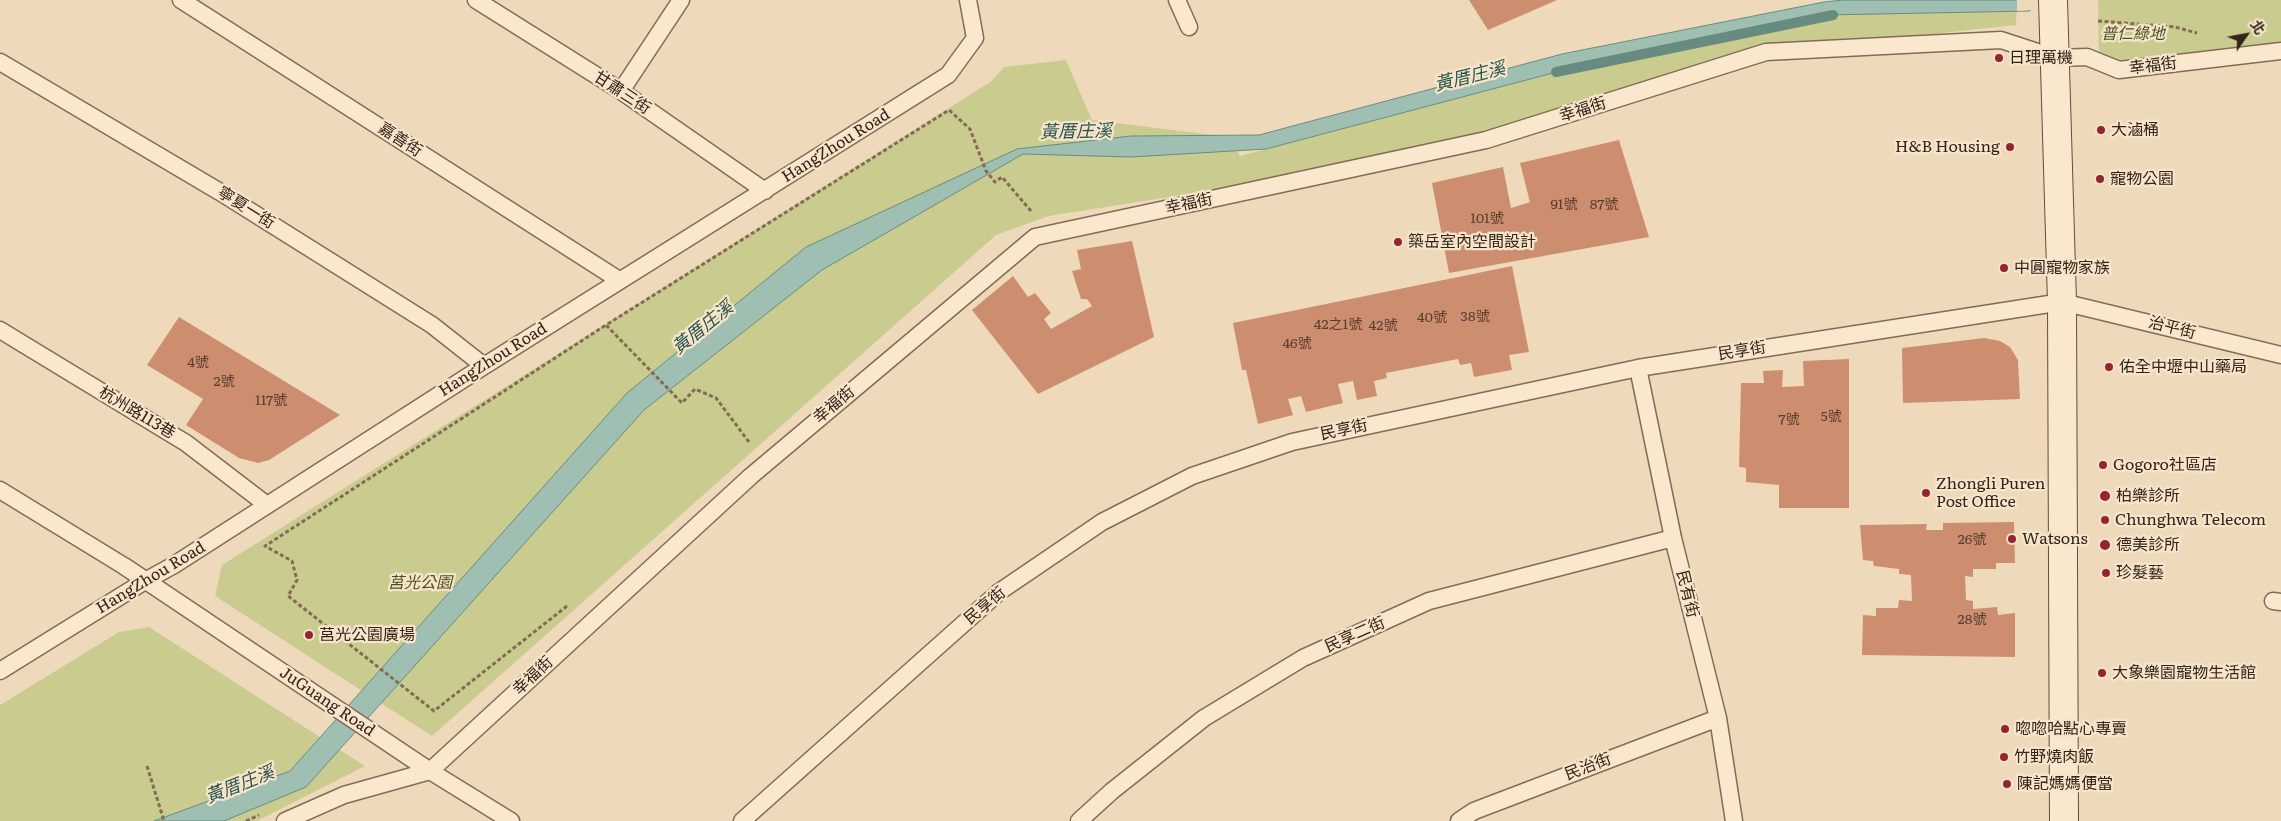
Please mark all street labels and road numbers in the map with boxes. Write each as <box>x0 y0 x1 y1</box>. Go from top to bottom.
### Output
street label: 幸福街 <box>2128 54 2178 78</box>
street label: 甘肅三街 <box>590 68 654 118</box>
street label: 幸福街 <box>1557 93 1609 127</box>
street label: HangZhou Road <box>778 105 894 187</box>
street label: 嘉善街 <box>375 119 425 161</box>
street label: 寧夏一街 <box>214 183 278 233</box>
street label: 幸福街 <box>1164 190 1214 218</box>
street label: 治平街 <box>2146 313 2198 343</box>
street label: HangZhou Road <box>435 319 551 401</box>
street label: 民享街 <box>1717 338 1767 364</box>
street label: 幸福街 <box>809 382 859 428</box>
street label: 杭州路113巷 <box>95 383 179 443</box>
street label: 民享街 <box>1319 416 1369 444</box>
street label: HangZhou Road <box>93 538 209 618</box>
street label: 民有街 <box>1672 568 1702 620</box>
street label: 民享街 <box>960 583 1010 629</box>
street label: 民享二街 <box>1322 613 1388 657</box>
street label: 幸福街 <box>509 653 557 699</box>
street label: JuGuang Road <box>276 663 378 741</box>
street label: 民治街 <box>1562 749 1614 785</box>

